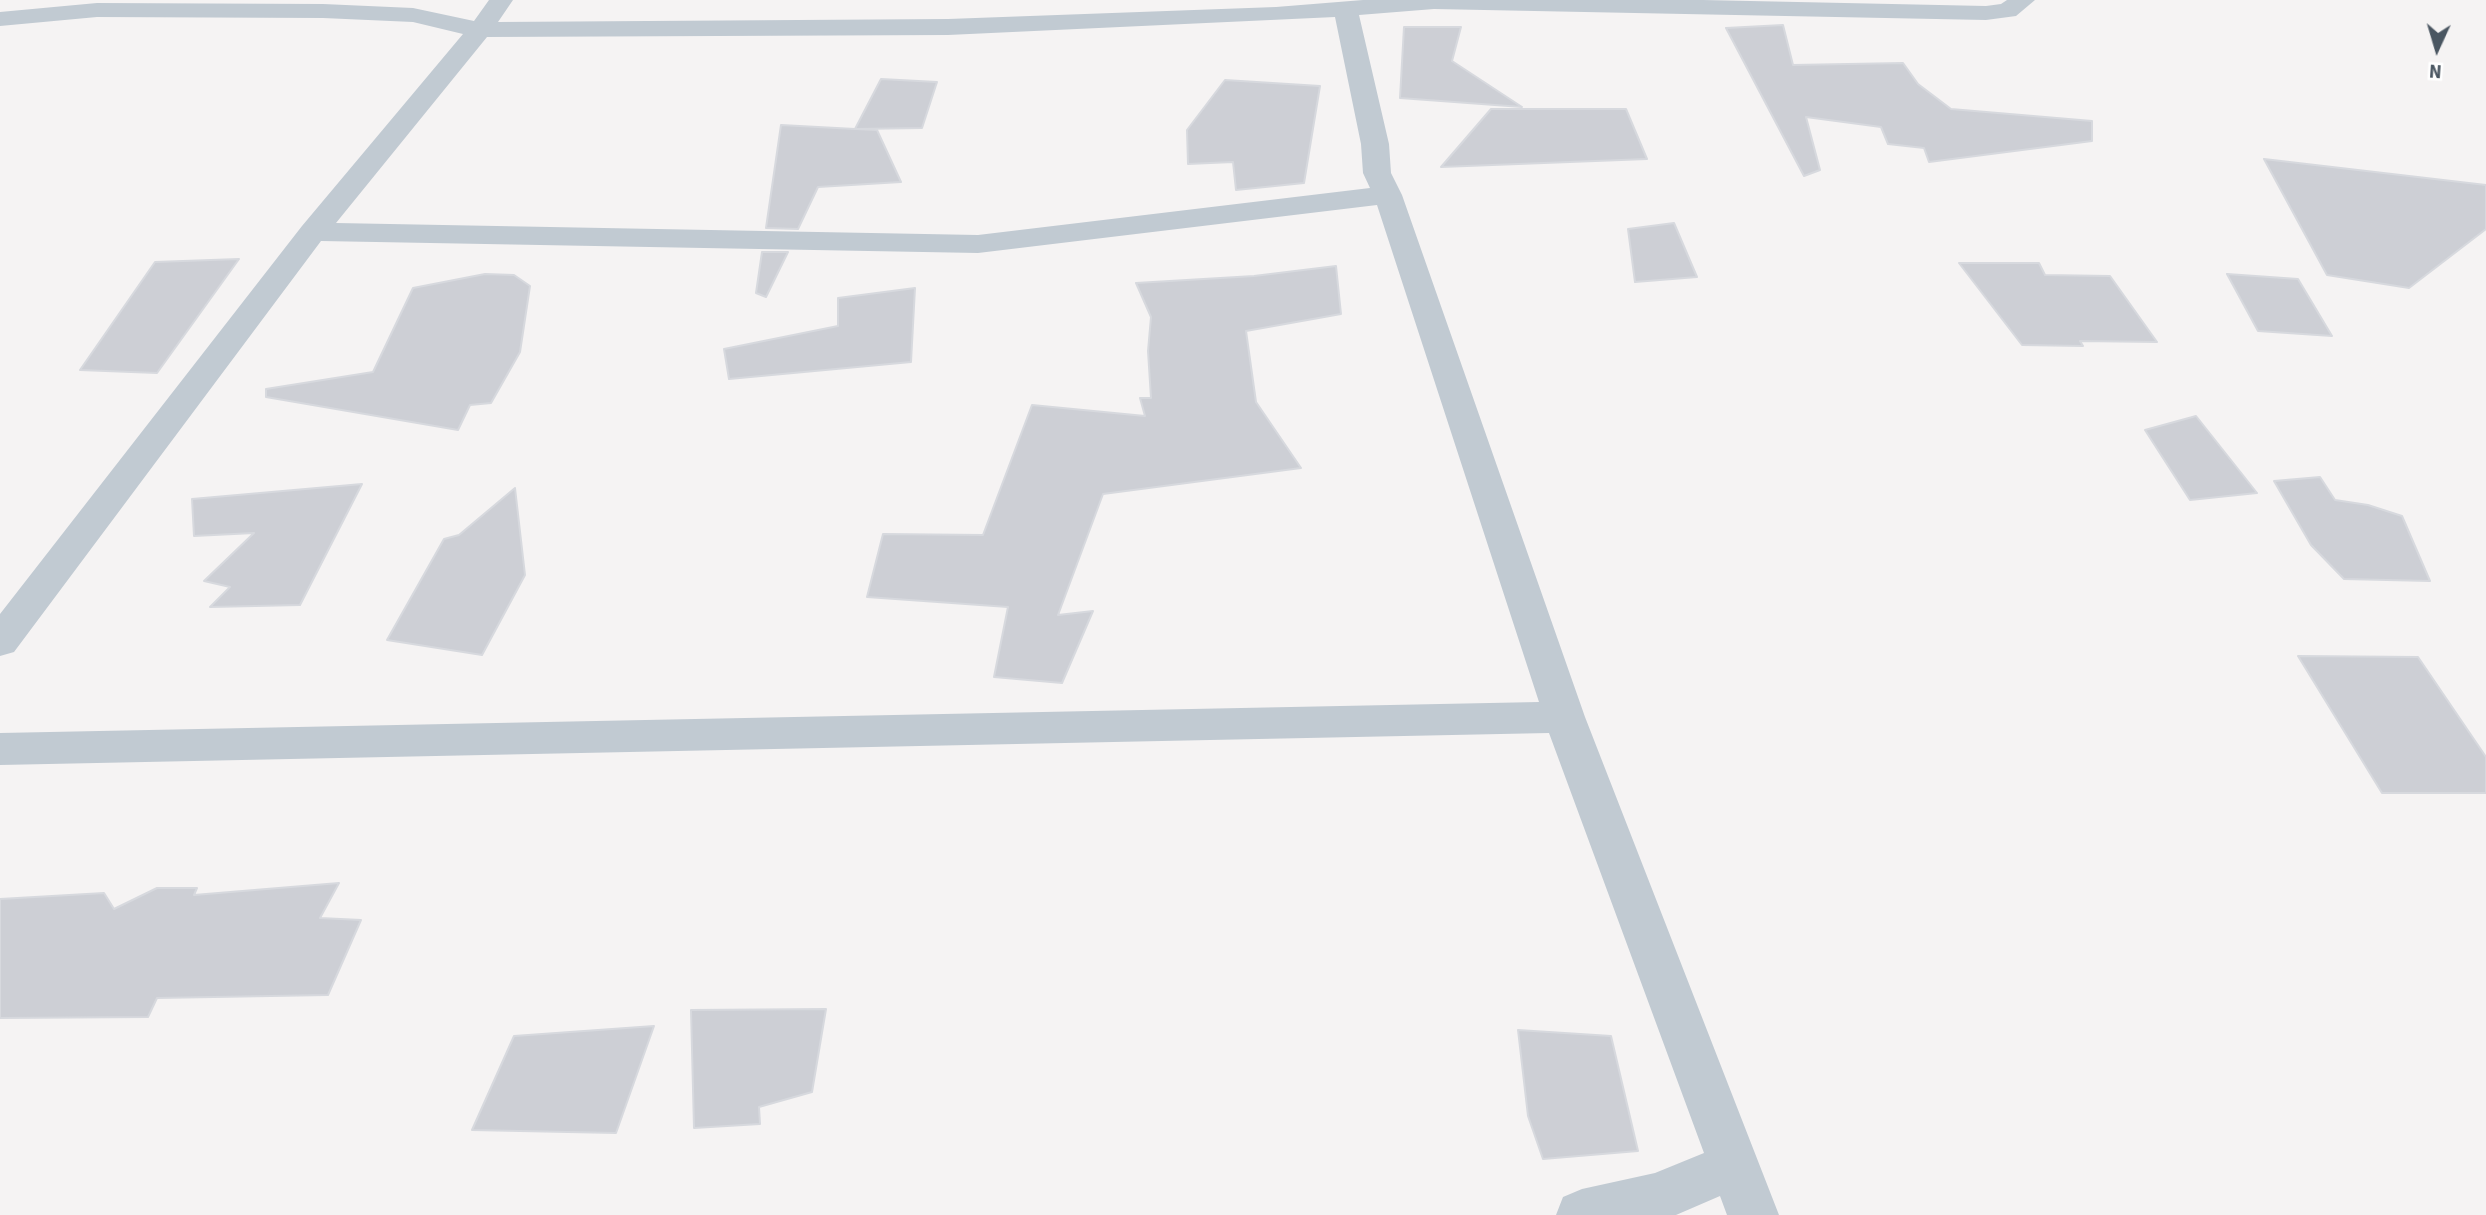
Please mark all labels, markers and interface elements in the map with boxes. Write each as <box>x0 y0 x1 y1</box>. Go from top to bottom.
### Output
north arrow <box>2402 14 2472 84</box>
text: N <box>2428 57 2443 84</box>

